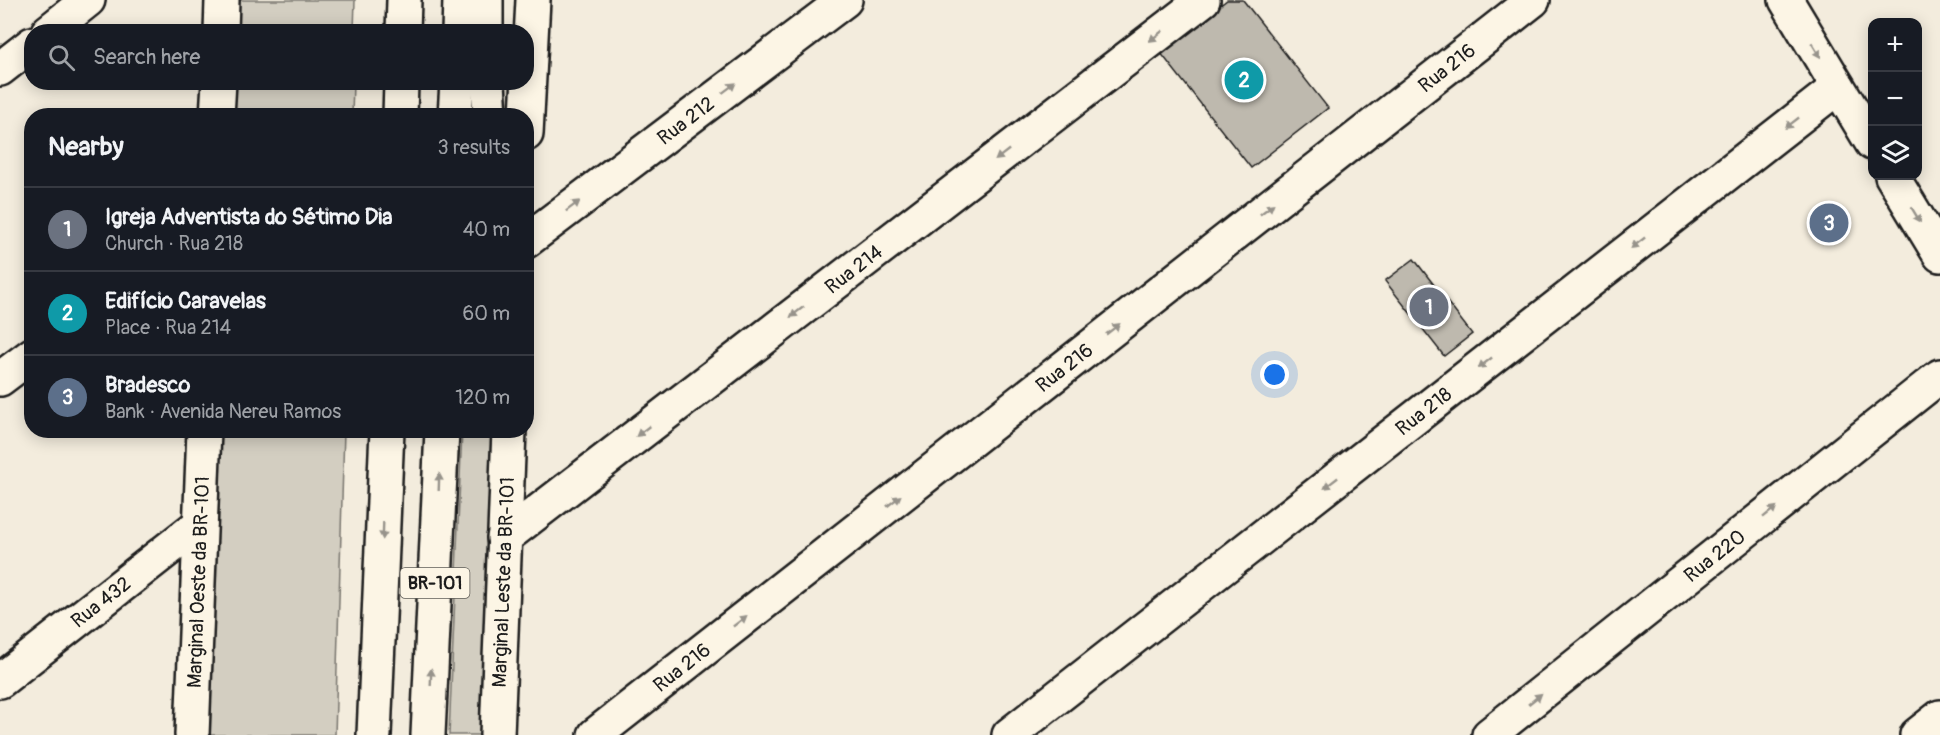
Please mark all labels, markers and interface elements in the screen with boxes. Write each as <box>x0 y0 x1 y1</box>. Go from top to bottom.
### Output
map controls <box>1868 18 1922 180</box>
button: + <box>1868 18 1922 72</box>
search box <box>24 24 534 90</box>
one-way arrow <box>1149 29 1164 41</box>
street label: Rua 216 <box>1413 37 1480 98</box>
icon: search <box>45 41 78 74</box>
one-way arrow <box>1811 42 1822 58</box>
text: Search here <box>93 43 200 71</box>
pin: 2 <box>1224 58 1264 103</box>
button: − <box>1868 72 1922 126</box>
one-way arrow <box>721 83 736 95</box>
street label: Rua 212 <box>652 91 719 150</box>
one-way arrow <box>1784 116 1800 129</box>
button: layers <box>1868 126 1922 180</box>
text: Nearby <box>48 131 124 163</box>
text: 3 results <box>438 135 510 160</box>
one-way arrow <box>994 148 1010 161</box>
one-way arrow <box>565 200 581 212</box>
pin: 3 <box>1810 200 1848 246</box>
text: Igreja Adventista do Sétimo Dia <box>105 203 392 231</box>
one-way arrow <box>1259 203 1274 215</box>
one-way arrow <box>1911 207 1922 223</box>
text: 1 <box>64 217 71 242</box>
text: 40 m <box>463 217 510 242</box>
text: Church · Rua 218 <box>105 231 243 256</box>
one-way arrow <box>1631 236 1646 248</box>
street label: Rua 214 <box>820 239 888 299</box>
pin: 1 <box>1410 284 1448 330</box>
text: Edifício Caravelas <box>105 287 266 315</box>
text: 2 <box>62 301 73 326</box>
text: 60 m <box>463 301 510 326</box>
one-way arrow <box>790 306 806 318</box>
text: Place · Rua 214 <box>105 315 231 340</box>
one-way arrow <box>1105 323 1121 335</box>
street label: Rua 216 <box>1030 337 1098 398</box>
one-way arrow <box>1477 356 1493 369</box>
your location <box>1260 360 1289 389</box>
text: Bradesco <box>105 371 190 399</box>
street label: Rua 218 <box>1390 381 1456 441</box>
text: 3 <box>62 385 73 410</box>
text: 120 m <box>455 385 510 410</box>
text: Bank · Avenida Nereu Ramos <box>105 399 341 424</box>
one-way arrow <box>635 424 651 437</box>
one-way arrow <box>435 472 444 491</box>
street label: Marginal Oeste da BR-101 <box>181 476 215 689</box>
street label: Marginal Leste da BR-101 <box>486 476 520 688</box>
one-way arrow <box>1324 477 1339 489</box>
one-way arrow <box>886 496 901 508</box>
one-way arrow <box>1762 505 1778 518</box>
one-way arrow <box>378 521 387 540</box>
street label: Rua 220 <box>1679 524 1750 588</box>
road number: BR-101 <box>400 568 470 598</box>
street label: Rua 432 <box>66 571 136 633</box>
one-way arrow <box>732 615 748 628</box>
street label: Rua 216 <box>648 637 715 697</box>
one-way arrow <box>426 667 435 686</box>
one-way arrow <box>1527 692 1543 705</box>

